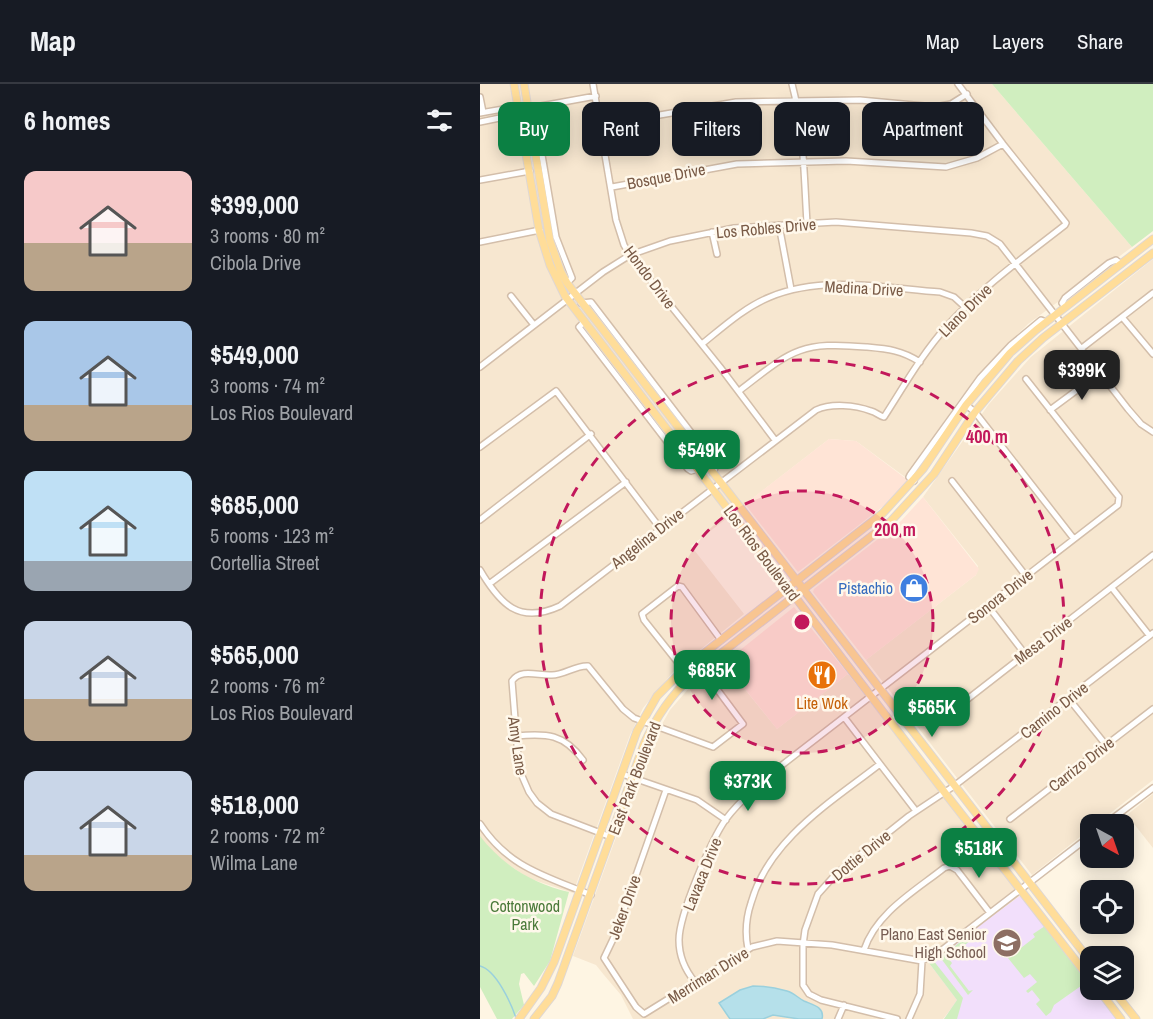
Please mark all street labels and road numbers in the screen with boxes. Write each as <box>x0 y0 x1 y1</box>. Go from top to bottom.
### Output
street label: Bosque Drive <box>625 158 707 194</box>
street label: Los Robles Drive <box>715 213 817 243</box>
street label: Hondo Drive <box>619 241 681 313</box>
street label: Medina Drive <box>824 275 904 301</box>
street label: Llano Drive <box>934 279 996 341</box>
street label: Los Rios Boulevard <box>719 501 805 605</box>
street label: Angelina Drive <box>605 503 688 574</box>
street label: Sonora Drive <box>963 564 1037 628</box>
street label: Mesa Drive <box>1010 611 1076 669</box>
street label: Camino Drive <box>1015 676 1093 744</box>
street label: Amy Lane <box>503 714 533 777</box>
street label: East Park Boulevard <box>602 718 666 838</box>
street label: Carrizo Drive <box>1043 731 1119 797</box>
street label: Dottie Drive <box>827 824 895 886</box>
street label: Lavaca Drive <box>677 834 727 914</box>
street label: Jeker Drive <box>602 872 646 942</box>
street label: Merriman Drive <box>664 942 752 1008</box>

